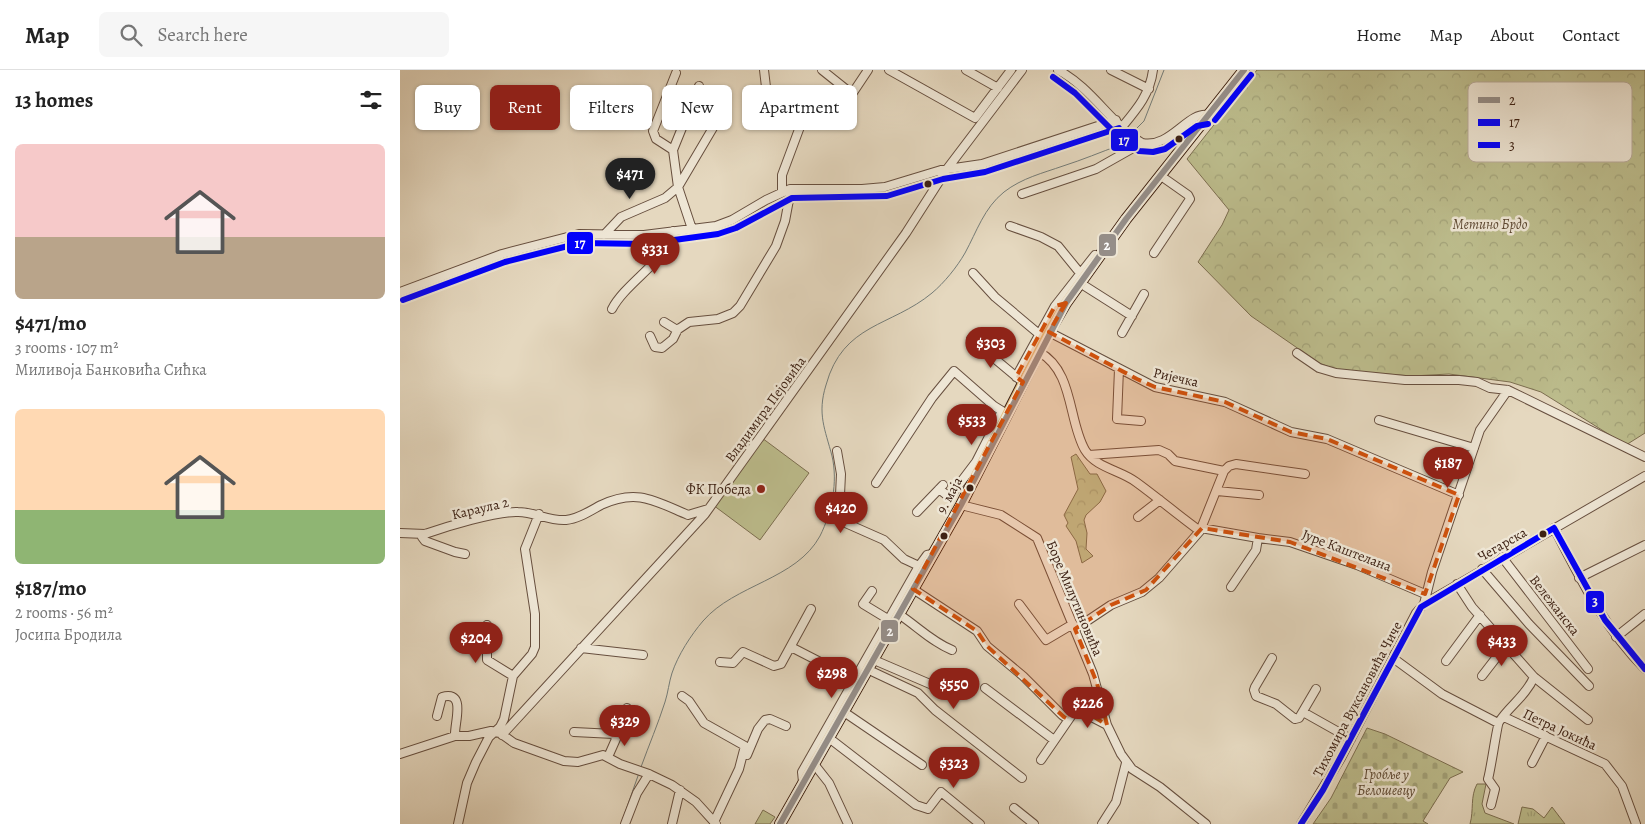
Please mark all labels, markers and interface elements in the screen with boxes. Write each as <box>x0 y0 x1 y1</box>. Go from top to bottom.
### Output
search box <box>99 12 449 57</box>
text: Map <box>25 19 69 51</box>
icon: search <box>117 21 145 49</box>
text: Search here <box>157 22 248 48</box>
text: Home <box>1356 23 1401 47</box>
text: Map <box>1429 23 1462 47</box>
text: About <box>1490 23 1534 47</box>
text: Contact <box>1562 23 1620 47</box>
legend <box>1468 82 1632 162</box>
chip: Buy <box>415 85 480 130</box>
chip: Rent <box>490 85 560 130</box>
chip: Filters <box>570 85 652 130</box>
chip: New <box>662 85 732 130</box>
chip: Apartment <box>742 85 857 130</box>
text: 13 homes <box>15 86 93 114</box>
icon: filters <box>357 86 385 114</box>
text: 2 <box>1509 91 1516 110</box>
text: 17 <box>1509 113 1520 132</box>
line badge: 17 <box>1110 128 1139 152</box>
text: 17 <box>1119 131 1130 150</box>
unlabelled marker <box>1174 134 1184 144</box>
text: 3 <box>1509 136 1515 155</box>
pin: $471 <box>600 158 660 200</box>
text: $471 <box>616 163 644 185</box>
icon: home <box>155 177 245 267</box>
unlabelled marker <box>923 179 933 189</box>
park label: Метино Брдо <box>1453 215 1528 234</box>
line badge: 17 <box>566 231 594 255</box>
pin: $331 <box>625 232 685 275</box>
line badge: 2 <box>1098 233 1117 257</box>
text: 17 <box>575 234 586 253</box>
text: 2 <box>1104 236 1111 255</box>
text: $331 <box>642 238 668 260</box>
text: $471/mo <box>15 309 86 337</box>
pin: $303 <box>961 326 1021 369</box>
text: $303 <box>976 332 1006 354</box>
text: 3 rooms · 107 m² <box>15 337 118 359</box>
street label: Владимира Пејовића <box>721 352 811 466</box>
text: Миливоја Банковића Сићка <box>15 359 207 381</box>
street label: Ријечка <box>1151 363 1201 392</box>
pin: $533 <box>942 404 1002 446</box>
text: $533 <box>958 409 986 431</box>
icon: home <box>155 442 245 532</box>
pin: $187 <box>1418 446 1478 489</box>
text: $187 <box>1434 452 1462 474</box>
street label: 9. маја <box>932 473 967 517</box>
place label: ФК Победа <box>686 480 752 499</box>
marker: ФК Победа <box>755 483 767 495</box>
unlabelled marker <box>965 483 975 493</box>
pin: $420 <box>811 492 871 534</box>
street label: Караула 2 <box>450 493 511 524</box>
text: $420 <box>826 497 856 519</box>
street label: Чегарска <box>1474 523 1531 566</box>
street label: Јуре Каштелана <box>1299 525 1395 576</box>
unlabelled marker <box>1538 529 1548 539</box>
unlabelled marker <box>939 531 949 541</box>
street label: Боре Милутиновића <box>1042 538 1108 659</box>
street label: Вележанска <box>1525 571 1585 640</box>
text: $187/mo <box>15 574 87 602</box>
line badge: 3 <box>1585 590 1605 614</box>
text: 3 <box>1592 592 1598 611</box>
text: 2 rooms · 56 m² <box>15 602 113 624</box>
street label: Тихомира Вуксановића Чиче <box>1308 618 1407 780</box>
line badge: 2 <box>880 619 899 643</box>
pin: $204 <box>446 622 506 664</box>
text: 2 <box>887 622 894 641</box>
text: Јосипа Бродила <box>15 624 122 646</box>
pin: $433 <box>1472 624 1532 667</box>
text: $204 <box>461 627 491 649</box>
text: $433 <box>1488 630 1516 652</box>
pin: $298 <box>802 656 862 699</box>
text: $298 <box>817 662 847 684</box>
pin: $550 <box>924 668 984 710</box>
text: $550 <box>939 673 969 695</box>
pin: $226 <box>1058 686 1118 729</box>
text: $226 <box>1073 692 1103 714</box>
pin: $329 <box>595 704 655 747</box>
street label: Петра Јокића <box>1520 704 1600 755</box>
text: $329 <box>610 710 640 732</box>
pin: $323 <box>924 746 984 789</box>
text: $323 <box>940 752 968 774</box>
park label: Гробље у Белошевцу <box>1357 765 1415 800</box>

